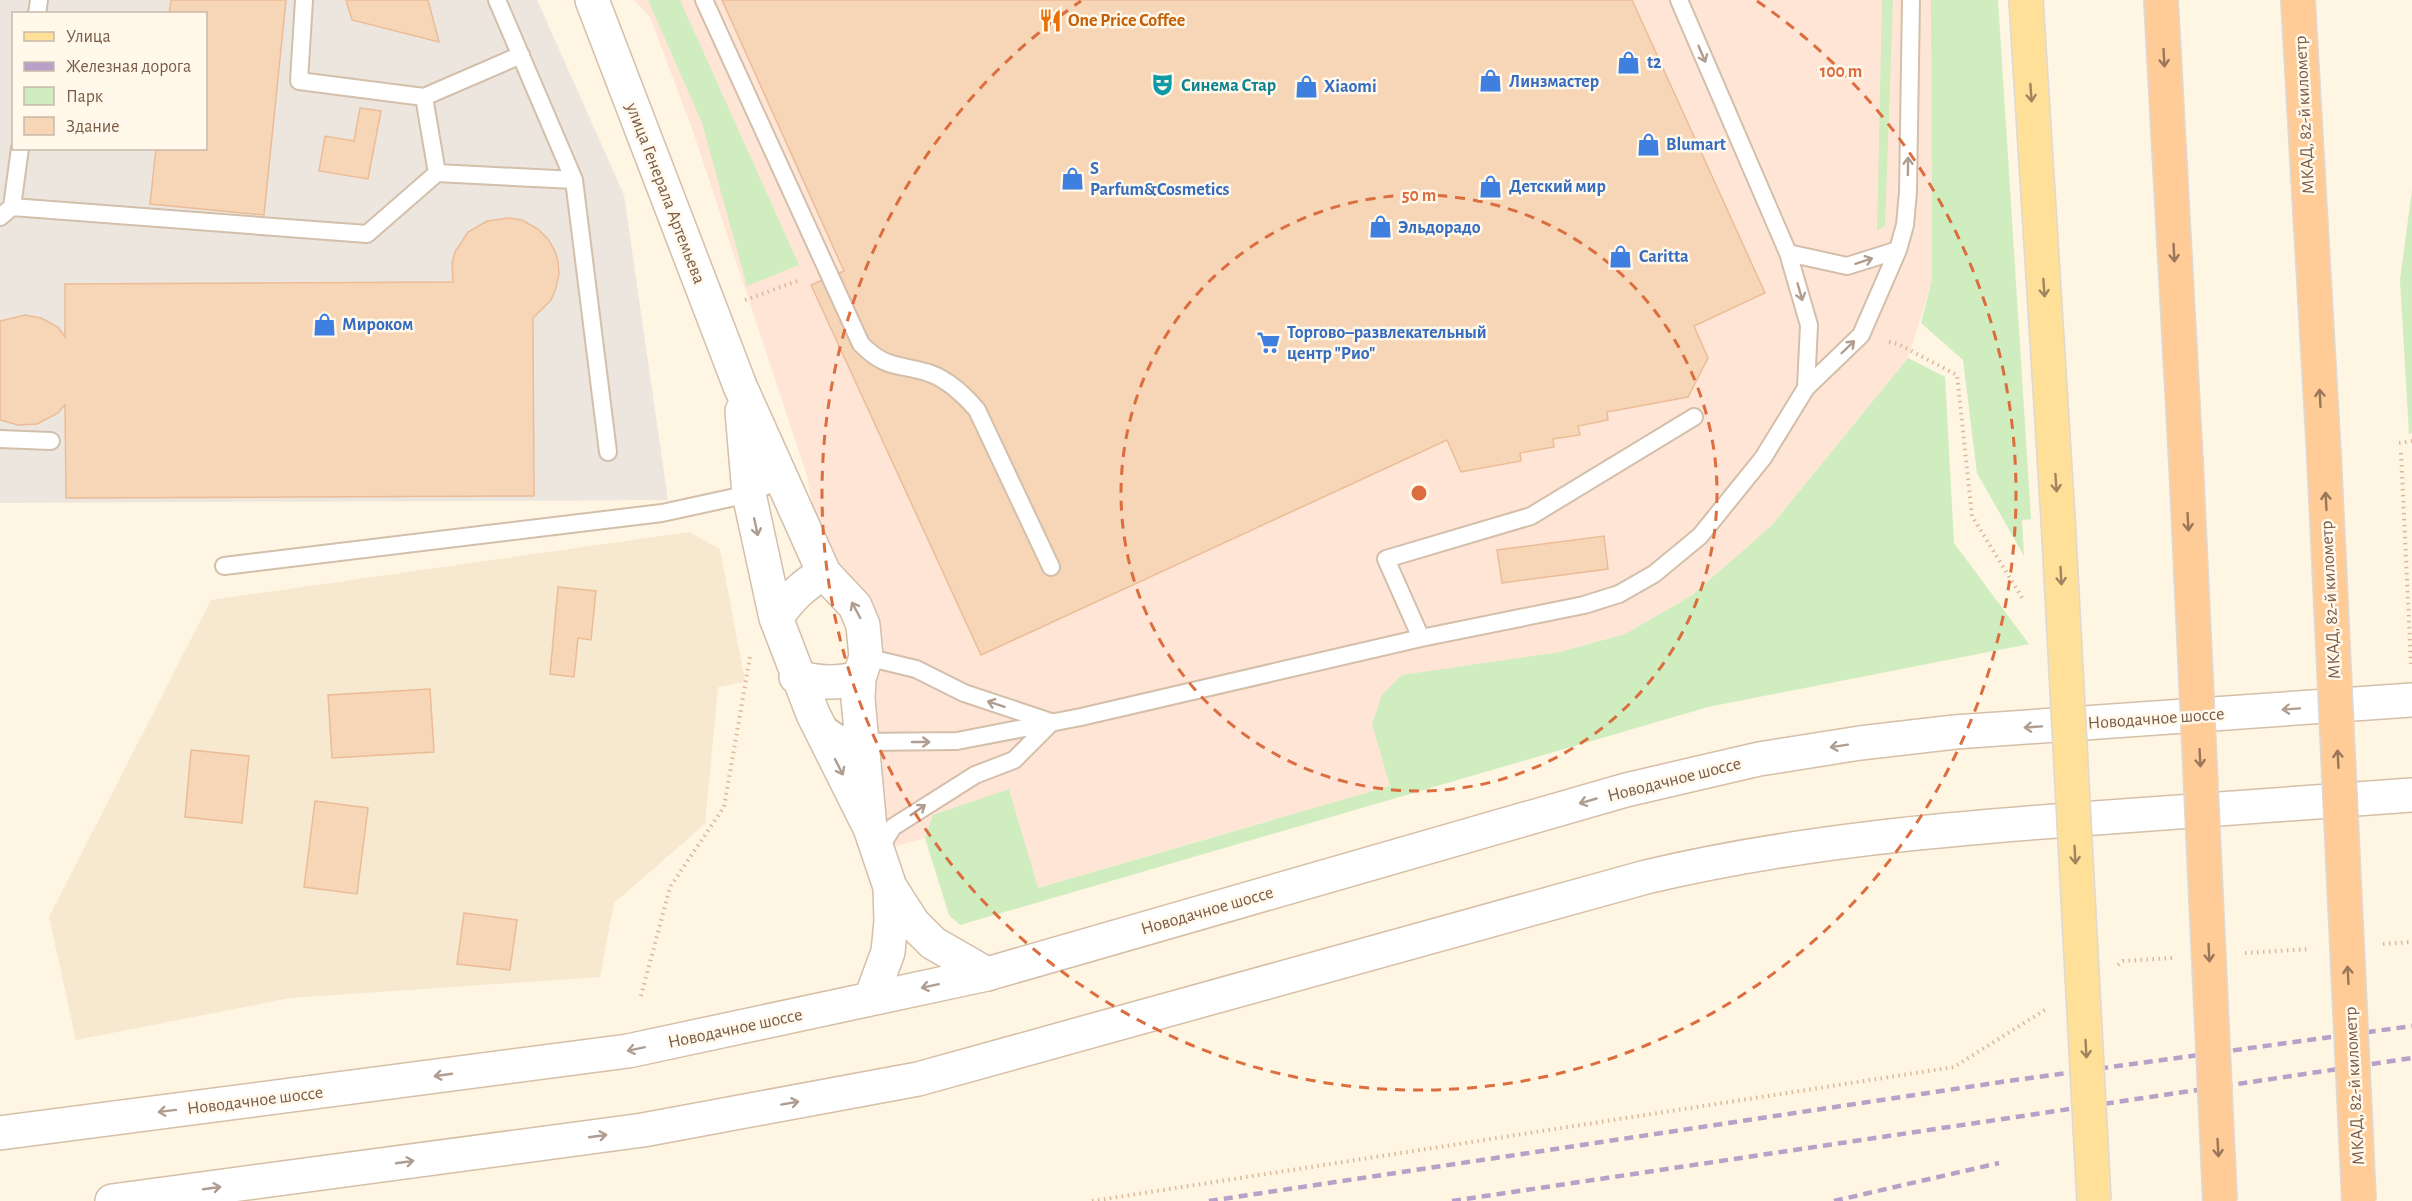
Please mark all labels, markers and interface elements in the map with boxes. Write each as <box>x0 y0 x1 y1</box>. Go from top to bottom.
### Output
restaurant icon: One Price Coffee <box>1037 7 1063 33</box>
legend <box>12 12 207 150</box>
place label: One Price Coffee <box>1068 12 1185 30</box>
text: Улица <box>66 28 111 46</box>
street label: МКАД, 82-й километр <box>2292 35 2318 195</box>
one-way arrow <box>1697 44 1709 62</box>
one-way arrow <box>2158 48 2169 68</box>
shop icon: t2 <box>1616 49 1642 75</box>
place label: t2 <box>1647 54 1662 72</box>
text: Железная дорога <box>66 58 191 76</box>
text: 100 m <box>1820 63 1862 81</box>
shop icon: Линзмастер <box>1478 68 1504 94</box>
theatre icon: Синема Стар <box>1150 72 1176 98</box>
shop icon: Xiaomi <box>1293 73 1319 99</box>
place label: Линзмастер <box>1509 73 1599 91</box>
place label: Синема Стар <box>1181 77 1276 95</box>
place label: Xiaomi <box>1324 78 1377 96</box>
one-way arrow <box>2026 83 2037 103</box>
text: Парк <box>66 88 104 106</box>
street label: улица Генерала Артемьева <box>622 100 708 286</box>
text: Здание <box>66 118 120 136</box>
shop icon: Blumart <box>1635 131 1661 157</box>
place label: Blumart <box>1666 136 1726 154</box>
one-way arrow <box>1902 157 1914 177</box>
place label: S Parfum&Cosmetics <box>1090 160 1229 199</box>
shop icon: S Parfum&Cosmetics <box>1059 165 1085 191</box>
shop icon: Детский мир <box>1478 173 1504 199</box>
place label: Детский мир <box>1509 178 1606 196</box>
text: 50 m <box>1402 187 1436 205</box>
shop icon: Эльдорадо <box>1367 214 1393 240</box>
place label: Эльдорадо <box>1398 219 1481 237</box>
shop icon: Caritta <box>1608 243 1634 269</box>
one-way arrow <box>2169 243 2180 263</box>
place label: Caritta <box>1639 248 1689 266</box>
one-way arrow <box>1854 255 1873 266</box>
one-way arrow <box>2038 277 2049 297</box>
one-way arrow <box>1795 282 1806 301</box>
shop icon: Мироком <box>311 311 337 337</box>
place label: Мироком <box>342 316 413 334</box>
place label: Торгово–развлекательный центр "Рио" <box>1287 324 1487 363</box>
supermarket icon: Торгово–развлекательный центр "Рио" <box>1256 329 1282 355</box>
one-way arrow <box>1841 340 1856 355</box>
one-way arrow <box>2315 388 2326 408</box>
one-way arrow <box>2050 472 2061 492</box>
centre of rings <box>1409 483 1429 503</box>
one-way arrow <box>2320 492 2331 512</box>
one-way arrow <box>2183 511 2194 531</box>
one-way arrow <box>751 517 762 536</box>
street label: МКАД, 82-й километр <box>2318 520 2344 680</box>
one-way arrow <box>2055 566 2066 586</box>
one-way arrow <box>850 602 861 620</box>
one-way arrow <box>987 697 1006 708</box>
one-way arrow <box>2281 703 2301 714</box>
street label: Новодачное шоссе <box>2087 705 2225 733</box>
one-way arrow <box>2024 721 2044 732</box>
one-way arrow <box>910 736 930 748</box>
one-way arrow <box>1830 741 1850 752</box>
one-way arrow <box>2194 748 2205 768</box>
one-way arrow <box>2332 750 2343 769</box>
street label: Новодачное шоссе <box>1606 755 1743 805</box>
one-way arrow <box>834 757 845 775</box>
one-way arrow <box>1578 796 1597 807</box>
one-way arrow <box>909 804 926 816</box>
one-way arrow <box>2070 844 2081 864</box>
street label: Новодачное шоссе <box>1139 883 1276 939</box>
one-way arrow <box>2203 943 2214 963</box>
one-way arrow <box>2343 965 2354 985</box>
one-way arrow <box>920 981 940 992</box>
street label: Новодачное шоссе <box>666 1006 804 1052</box>
street label: МКАД, 82-й километр <box>2342 1006 2368 1166</box>
one-way arrow <box>2080 1039 2091 1059</box>
one-way arrow <box>627 1044 647 1055</box>
one-way arrow <box>434 1070 454 1081</box>
street label: Новодачное шоссе <box>186 1084 324 1118</box>
one-way arrow <box>780 1097 800 1108</box>
one-way arrow <box>157 1106 177 1117</box>
one-way arrow <box>588 1131 608 1142</box>
one-way arrow <box>2212 1137 2223 1157</box>
one-way arrow <box>394 1156 414 1167</box>
one-way arrow <box>201 1182 221 1193</box>

